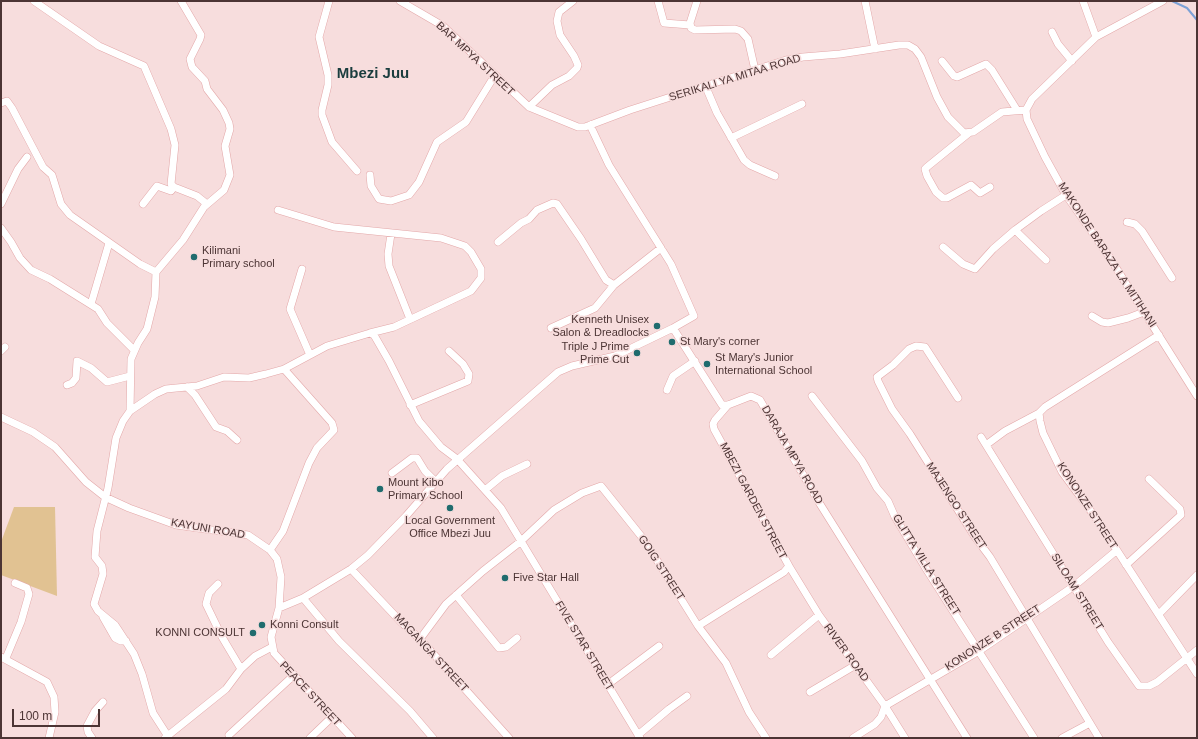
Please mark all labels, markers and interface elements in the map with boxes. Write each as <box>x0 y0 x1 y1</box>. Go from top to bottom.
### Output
street label: BAR MPYA STREET <box>433 19 517 99</box>
street label: SERIKALI YA MITAA ROAD <box>668 52 802 104</box>
district label: Mbezi Juu <box>337 65 409 83</box>
street label: MAKONDE BARAZA LA MITIHANI <box>1055 180 1159 330</box>
place label: Kilimani Primary school <box>202 244 275 270</box>
marker: Kilimani Primary school <box>189 252 199 262</box>
place label: Kenneth Unisex Salon & Dreadlocks <box>552 313 649 339</box>
marker: Kenneth Unisex Salon & Dreadlocks <box>652 321 662 331</box>
place label: St Mary's corner <box>680 335 760 349</box>
marker: St Mary's corner <box>667 337 677 347</box>
place label: Triple J Prime Prime Cut <box>562 340 629 366</box>
marker: Triple J Prime Prime Cut <box>632 348 642 358</box>
place label: St Mary's Junior International School <box>715 351 812 377</box>
marker: St Mary's Junior International School <box>702 359 712 369</box>
street label: DARAJA MPYA ROAD <box>758 403 826 507</box>
street label: MBEZI GARDEN STREET <box>717 440 789 562</box>
street label: MAJENGO STREET <box>923 460 989 552</box>
street label: KONONZE STREET <box>1054 460 1120 552</box>
place label: Mount Kibo Primary School <box>388 476 463 502</box>
marker: Mount Kibo Primary School <box>375 484 385 494</box>
marker: Local Government Office Mbezi Juu <box>445 503 455 513</box>
street label: GLITTA VILLA STREET <box>889 512 963 618</box>
place label: Local Government Office Mbezi Juu <box>405 514 495 540</box>
street label: KAYUNI ROAD <box>170 516 246 542</box>
street label: GOIG STREET <box>635 533 687 603</box>
street label: SILOAM STREET <box>1048 551 1106 633</box>
place label: Five Star Hall <box>513 571 579 585</box>
marker: Five Star Hall <box>500 573 510 583</box>
street label: FIVE STAR STREET <box>552 599 616 693</box>
street label: KONONZE B STREET <box>943 602 1043 674</box>
street label: MAGANGA STREET <box>391 611 471 695</box>
place label: Konni Consult <box>270 618 338 632</box>
marker: Konni Consult <box>257 620 267 630</box>
street label: RIVER ROAD <box>821 621 871 685</box>
place label: KONNI CONSULT <box>155 626 245 640</box>
marker: KONNI CONSULT <box>248 628 258 638</box>
street label: PEACE STREET <box>277 659 343 729</box>
scale bar <box>14 701 102 727</box>
text: 100 m <box>19 709 52 723</box>

